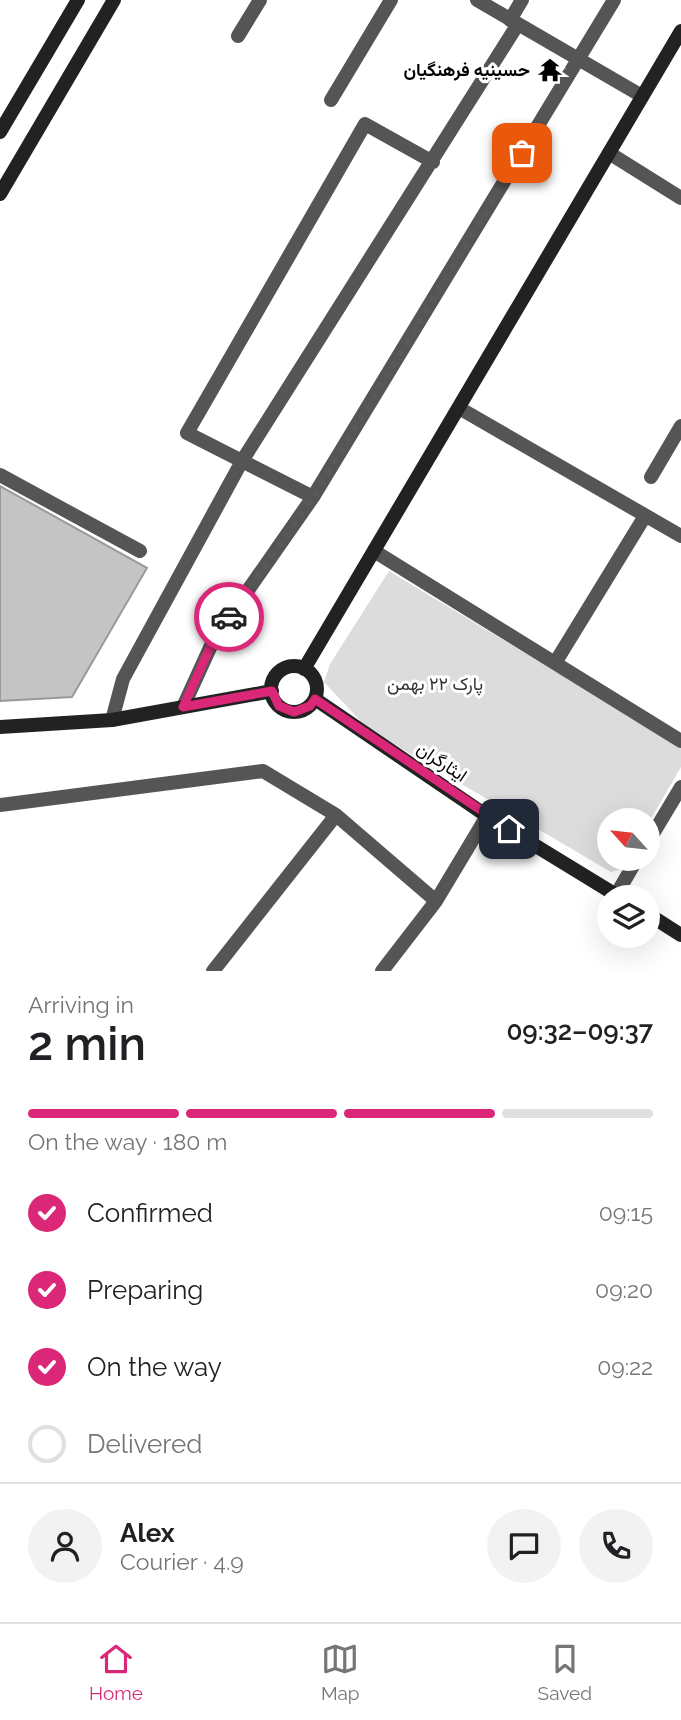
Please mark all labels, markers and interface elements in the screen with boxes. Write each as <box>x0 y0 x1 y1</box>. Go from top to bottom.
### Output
temple icon: حسینیه فرهنگیان <box>536 56 564 84</box>
place label: حسینیه فرهنگیان <box>403 59 530 81</box>
pin <box>492 123 552 183</box>
icon: bag <box>503 134 541 172</box>
courier <box>194 582 264 652</box>
icon: car <box>210 598 248 636</box>
park label: پارک ۲۲ بهمن <box>387 673 483 696</box>
street label: ایثارگران <box>413 737 471 787</box>
pin <box>479 799 539 859</box>
north arrow <box>597 808 660 872</box>
map controls <box>597 808 660 948</box>
icon: home <box>490 810 528 848</box>
button: layers <box>597 885 660 948</box>
text: Arriving in <box>28 991 134 1018</box>
text: 09:32–09:37 <box>506 1016 653 1046</box>
text: 2 min <box>28 1017 146 1071</box>
text: On the way · 180 m <box>28 1128 227 1155</box>
icon: check <box>28 1194 66 1232</box>
text: Confirmed <box>87 1198 213 1228</box>
text: 09:15 <box>599 1199 653 1226</box>
icon: check <box>28 1271 66 1309</box>
text: Preparing <box>87 1275 203 1305</box>
text: 09:20 <box>595 1276 653 1303</box>
icon: check <box>28 1348 66 1386</box>
text: On the way <box>87 1352 222 1382</box>
text: 09:22 <box>597 1353 653 1380</box>
text: Delivered <box>87 1429 202 1459</box>
button: person <box>28 1509 102 1583</box>
button: chat <box>487 1509 561 1583</box>
button: phone <box>579 1509 653 1583</box>
text: Alex <box>120 1518 175 1548</box>
text: Courier · 4.9 <box>120 1548 244 1575</box>
tab: Home <box>89 1640 143 1704</box>
tab: Map <box>321 1640 360 1704</box>
tab: Saved <box>538 1640 592 1704</box>

